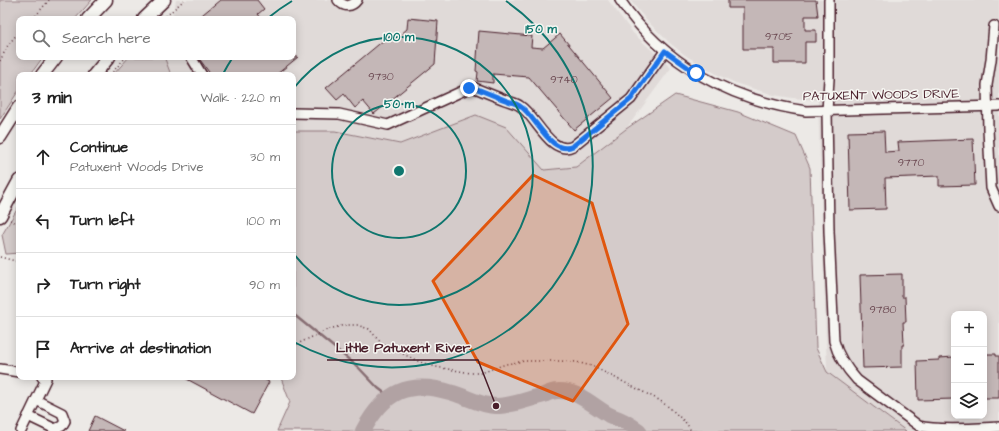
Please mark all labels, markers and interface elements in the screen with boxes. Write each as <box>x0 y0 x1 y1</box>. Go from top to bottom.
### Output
search box <box>16 16 296 60</box>
text: 150 m <box>525 21 558 38</box>
icon: search <box>30 27 52 49</box>
text: Search here <box>62 28 151 49</box>
text: 100 m <box>384 29 415 46</box>
house number: 9705 <box>765 29 793 44</box>
route start <box>687 64 705 82</box>
house number: 9730 <box>368 69 394 84</box>
house number: 9740 <box>550 72 578 87</box>
route end <box>460 79 478 97</box>
street label: PATUXENT WOODS DRIVE <box>803 85 959 105</box>
text: 3 min <box>32 86 72 110</box>
text: Walk · 220 m <box>200 89 280 107</box>
text: 50 m <box>384 96 415 113</box>
text: Continue <box>70 137 128 158</box>
icon: ahead <box>32 146 54 168</box>
text: 30 m <box>250 148 280 166</box>
house number: 9770 <box>898 155 924 170</box>
text: Patuxent Woods Drive <box>70 158 203 176</box>
centre of rings <box>392 164 406 178</box>
icon: left <box>32 210 54 232</box>
text: Turn left <box>70 210 134 231</box>
text: 100 m <box>247 212 280 230</box>
icon: right <box>32 274 54 296</box>
text: Turn right <box>70 274 141 295</box>
text: 90 m <box>249 276 280 294</box>
house number: 9780 <box>869 302 897 317</box>
map controls <box>951 311 987 419</box>
button: + <box>951 311 987 347</box>
callout: Little Patuxent River <box>327 334 478 360</box>
icon: arrive <box>32 338 54 360</box>
text: Arrive at destination <box>70 338 211 359</box>
text: Little Patuxent River <box>336 338 470 358</box>
button: − <box>951 347 987 383</box>
button: layers <box>951 383 987 419</box>

